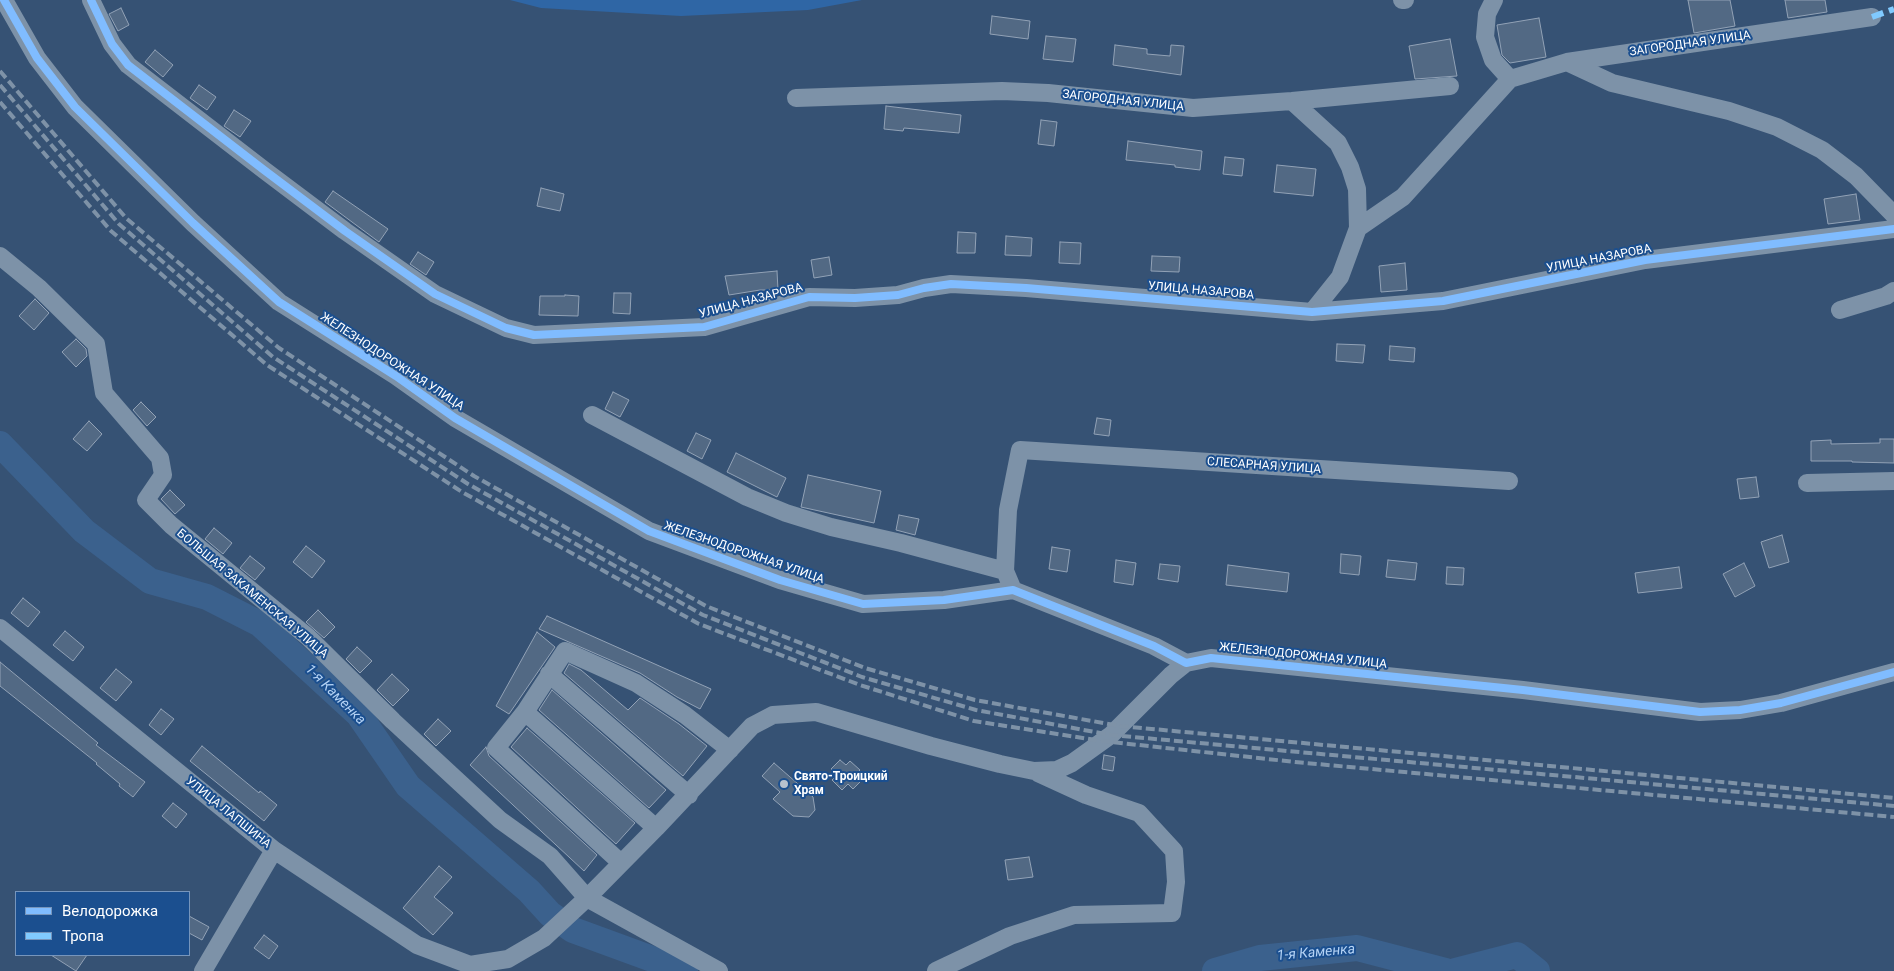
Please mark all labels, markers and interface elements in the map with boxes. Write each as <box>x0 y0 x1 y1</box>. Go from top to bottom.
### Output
street label: ЗАГОРОДНАЯ УЛИЦА <box>1628 28 1752 60</box>
street label: ЗАГОРОДНАЯ УЛИЦА <box>1061 87 1185 115</box>
street label: УЛИЦА НАЗАРОВА <box>1545 242 1653 276</box>
street label: УЛИЦА НАЗАРОВА <box>1147 279 1255 303</box>
street label: УЛИЦА НАЗАРОВА <box>698 280 804 322</box>
street label: ЖЕЛЕЗНОДОРОЖНАЯ УЛИЦА <box>317 310 467 414</box>
street label: СЛЕСАРНАЯ УЛИЦА <box>1206 455 1322 477</box>
street label: ЖЕЛЕЗНОДОРОЖНАЯ УЛИЦА <box>662 519 826 587</box>
street label: БОЛЬШАЯ ЗАКАМЕНСКАЯ УЛИЦА <box>174 527 330 661</box>
street label: ЖЕЛЕЗНОДОРОЖНАЯ УЛИЦА <box>1218 640 1388 672</box>
water label: 1-я Каменка <box>301 661 369 729</box>
place label: Свято-Троицкий Храм <box>794 770 888 798</box>
street label: УЛИЦА ЛАПШИНА <box>183 774 273 852</box>
marker: Свято-Троицкий Храм <box>778 778 790 790</box>
legend <box>15 891 190 956</box>
text: Велодорожка <box>62 902 158 920</box>
text: Тропа <box>62 927 104 945</box>
water label: 1-я Каменка <box>1276 941 1356 965</box>

